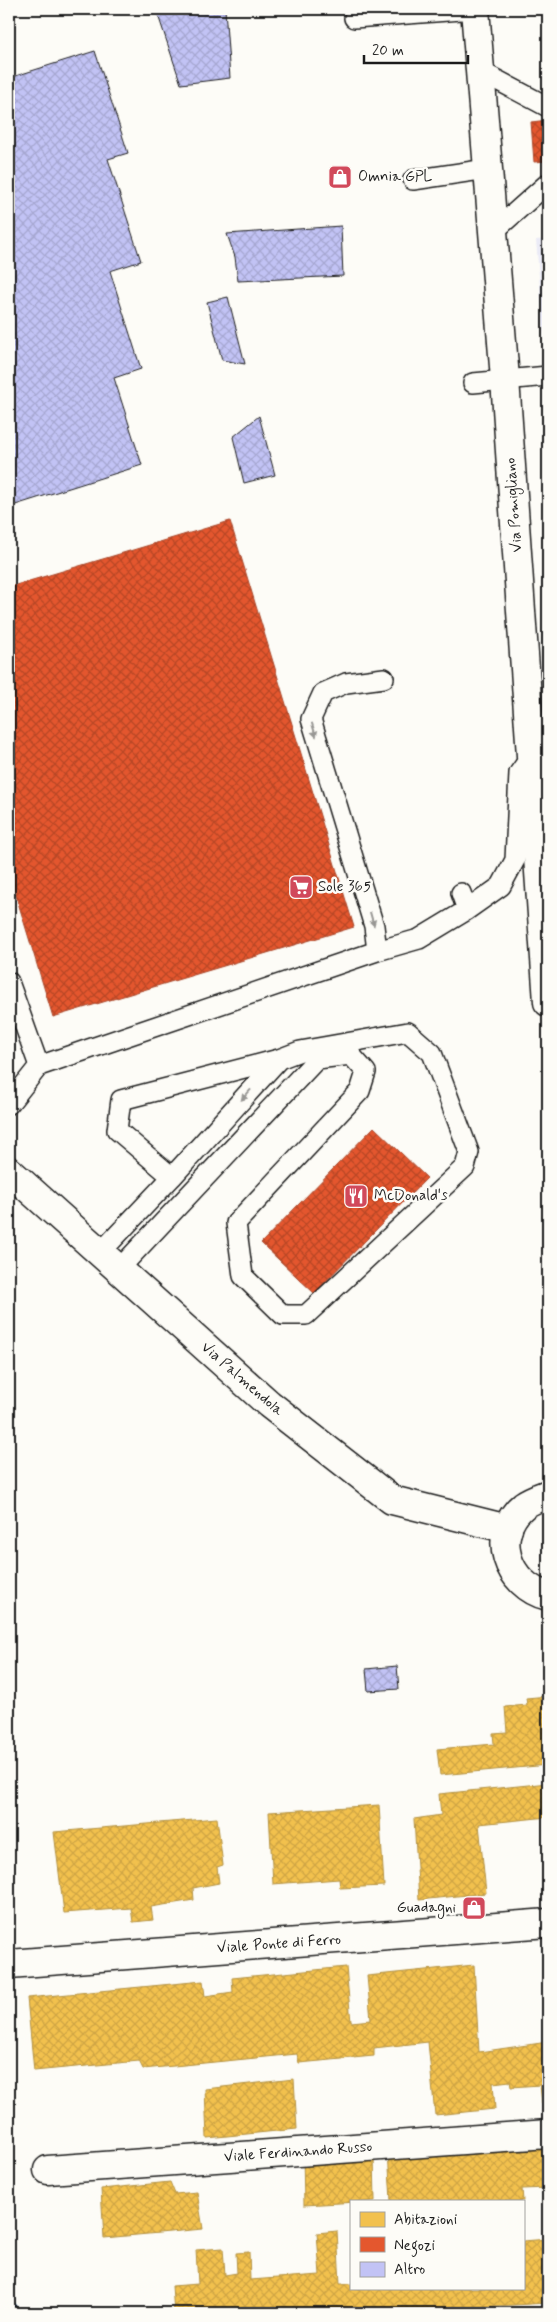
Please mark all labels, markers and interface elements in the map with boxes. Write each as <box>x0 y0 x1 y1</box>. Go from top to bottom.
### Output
scale bar <box>364 32 468 64</box>
text: 20 m <box>372 41 404 61</box>
shop icon: Omnia GPL <box>327 164 353 190</box>
place label: Omnia GPL <box>358 167 433 187</box>
street label: Via Pomigliano <box>501 457 528 553</box>
one-way arrow <box>311 723 319 738</box>
supermarket icon: Sole 365 <box>288 874 314 900</box>
place label: Sole 365 <box>318 877 371 897</box>
one-way arrow <box>368 912 376 927</box>
one-way arrow <box>241 1089 252 1101</box>
restaurant icon: McDonald's <box>343 1183 369 1209</box>
place label: McDonald's <box>374 1186 448 1206</box>
street label: Via Palmendola <box>197 1338 288 1421</box>
shop icon: Guadagni <box>461 1895 487 1921</box>
place label: Guadagni <box>397 1898 456 1919</box>
street label: Viale Ponte di Ferro <box>216 1930 342 1958</box>
street label: Viale Ferdinando Russo <box>223 2137 373 2167</box>
legend <box>350 2200 524 2290</box>
text: Abitazioni <box>394 2210 457 2230</box>
text: Negozi <box>394 2236 435 2257</box>
text: Altro <box>394 2260 425 2280</box>

